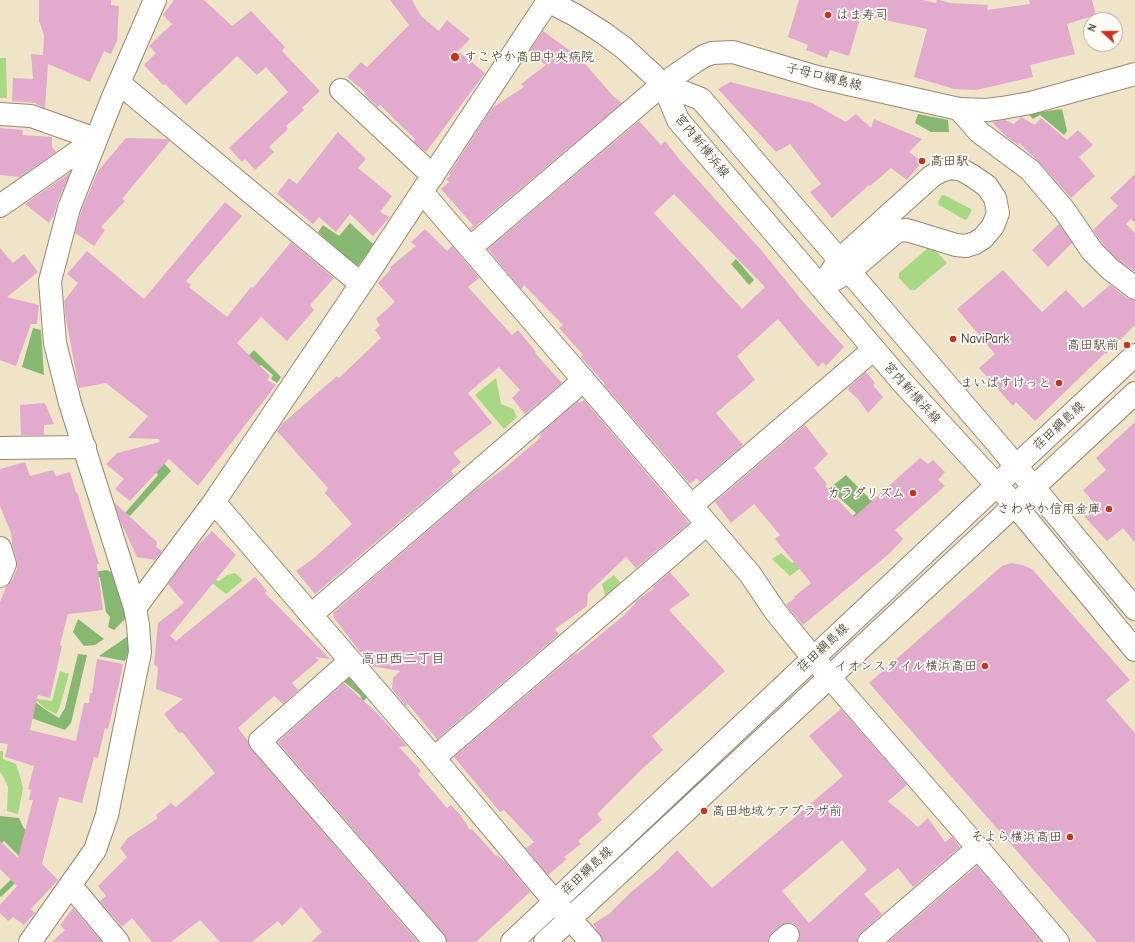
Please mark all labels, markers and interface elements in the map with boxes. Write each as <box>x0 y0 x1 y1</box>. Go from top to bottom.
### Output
place label: はま寿司 <box>836 7 888 23</box>
marker: はま寿司 <box>823 10 833 20</box>
north arrow <box>1083 12 1123 52</box>
text: N <box>1085 22 1100 34</box>
place label: すこやか高田中央病院 <box>464 49 594 65</box>
marker: すこやか高田中央病院 <box>449 51 461 63</box>
street label: 子母口綱島線 <box>784 60 864 94</box>
street label: 宮内新横浜線 <box>671 111 733 181</box>
place label: 高田駅 <box>930 153 969 169</box>
marker: 高田駅 <box>917 156 927 166</box>
place label: NaviPark <box>961 331 1010 347</box>
marker: NaviPark <box>948 334 958 344</box>
place label: 高田駅前 <box>1067 337 1119 353</box>
marker: 高田駅前 <box>1122 340 1132 350</box>
street label: 宮内新横浜線 <box>880 359 944 427</box>
place label: まいばすけっと <box>960 375 1051 391</box>
marker: まいばすけっと <box>1054 378 1064 388</box>
street label: 荏田綱島線 <box>1030 398 1088 454</box>
place label: カラダリズム <box>827 485 905 501</box>
marker: カラダリズム <box>908 488 918 498</box>
place label: さわやか信用金庫 <box>997 501 1101 517</box>
marker: さわやか信用金庫 <box>1104 504 1114 514</box>
street label: 荏田綱島線 <box>794 620 852 676</box>
district label: 高田西二丁目 <box>361 651 445 667</box>
place label: イオンスタイル横浜高田 <box>834 658 977 674</box>
marker: イオンスタイル横浜高田 <box>980 661 990 671</box>
place label: 高田地域ケアプラザ前 <box>712 803 842 819</box>
marker: 高田地域ケアプラザ前 <box>699 806 709 816</box>
place label: そよら横浜高田 <box>971 829 1062 845</box>
marker: そよら横浜高田 <box>1065 832 1075 842</box>
street label: 荏田綱島線 <box>558 843 616 899</box>

